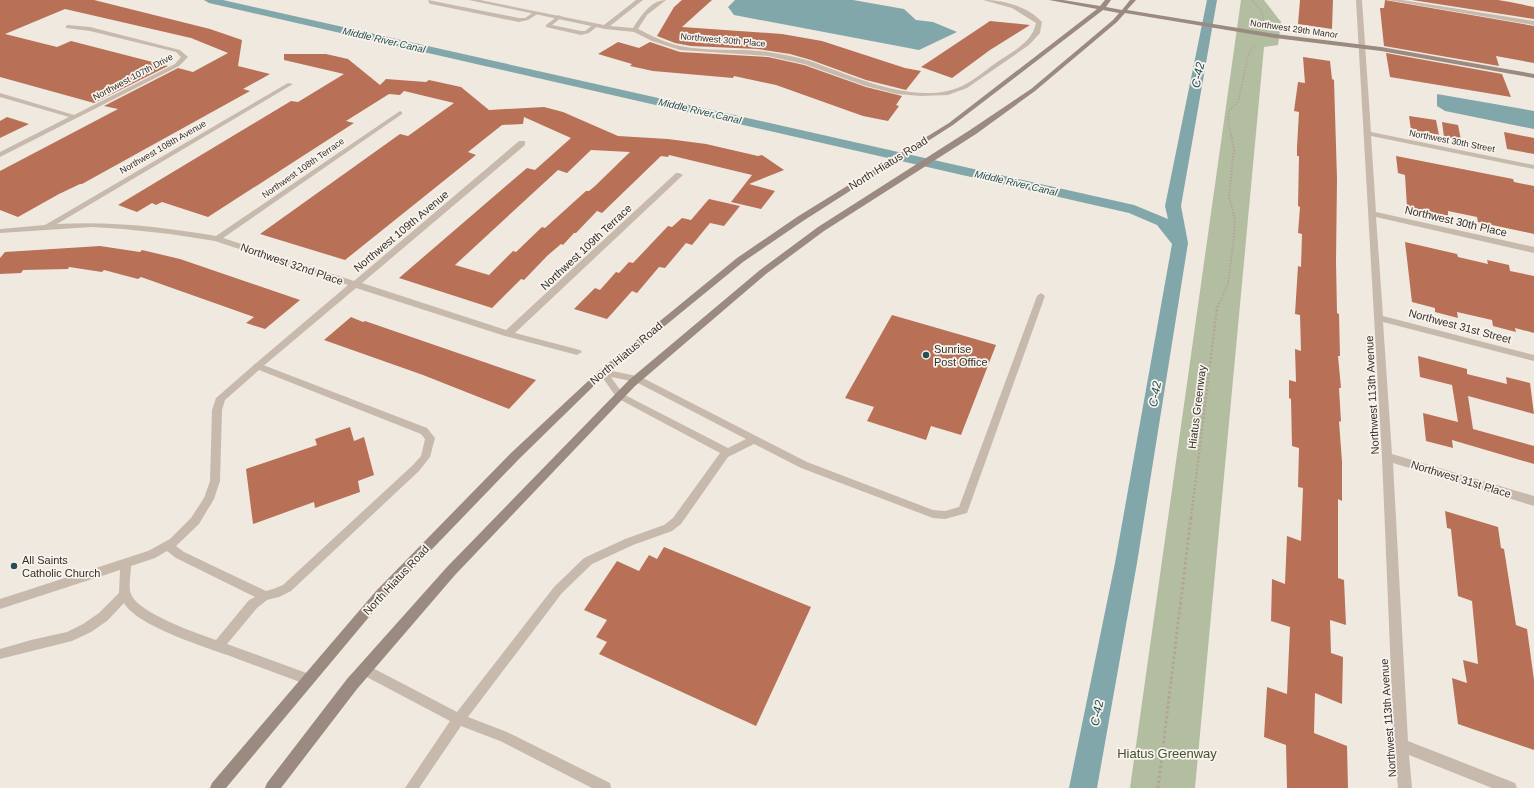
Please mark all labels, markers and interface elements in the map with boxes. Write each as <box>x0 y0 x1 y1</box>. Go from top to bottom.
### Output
street label: Northwest 29th Manor <box>1249 18 1339 40</box>
water label: Middle River Canal <box>342 25 427 55</box>
street label: Northwest 30th Place <box>680 31 766 49</box>
street label: Northwest 107th Drive <box>91 52 175 102</box>
water label: C-42 <box>1189 61 1207 89</box>
water label: Middle River Canal <box>658 96 743 126</box>
street label: Northwest 108th Avenue <box>118 118 208 176</box>
street label: Northwest 30th Street <box>1408 128 1496 154</box>
street label: North Hiatus Road <box>846 134 930 192</box>
street label: Northwest 108th Terrace <box>260 136 346 200</box>
water label: Middle River Canal <box>974 168 1059 198</box>
street label: Northwest 109th Avenue <box>351 188 451 274</box>
street label: Northwest 109th Terrace <box>538 202 634 292</box>
street label: Northwest 30th Place <box>1404 203 1508 239</box>
street label: Northwest 32nd Place <box>239 241 345 287</box>
street label: Northwest 31st Street <box>1407 307 1513 345</box>
street label: North Hiatus Road <box>587 319 665 387</box>
street label: Northwest 113th Avenue <box>1363 335 1381 455</box>
place label: Sunrise Post Office <box>934 343 988 368</box>
marker: Sunrise Post Office <box>921 350 931 360</box>
street label: Hiatus Greenway <box>1186 364 1208 450</box>
water label: C-42 <box>1146 380 1164 408</box>
street label: Northwest 31st Place <box>1410 458 1512 500</box>
street label: North Hiatus Road <box>361 543 431 617</box>
place label: All Saints Catholic Church <box>22 554 100 579</box>
marker: All Saints Catholic Church <box>9 561 19 571</box>
street label: Northwest 113th Avenue <box>1378 658 1398 778</box>
water label: C-42 <box>1088 699 1106 727</box>
park label: Hiatus Greenway <box>1117 746 1217 761</box>

